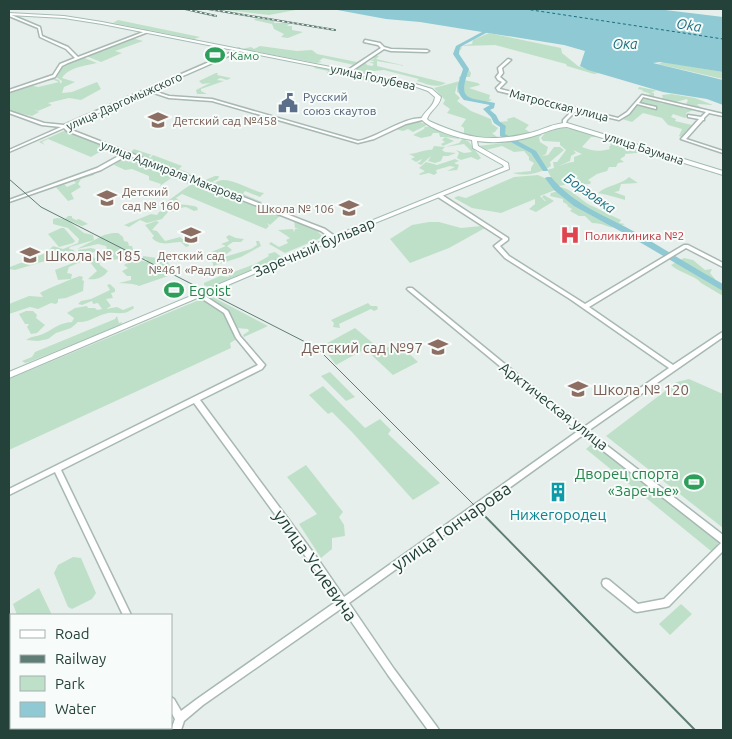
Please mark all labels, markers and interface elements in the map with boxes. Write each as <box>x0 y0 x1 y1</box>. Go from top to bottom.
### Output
water label: Oka <box>675 15 703 35</box>
water label: Ока <box>612 36 638 52</box>
sports icon: Камо <box>204 44 226 66</box>
place label: Камо <box>230 49 259 62</box>
street label: улица Голубева <box>329 62 417 92</box>
street label: улица Даргомыжского <box>64 69 184 133</box>
street label: Матросская улица <box>508 86 610 124</box>
place label: Русский союз скаутов <box>303 90 376 117</box>
public building icon: Русский союз скаутов <box>277 92 299 114</box>
school or university icon: Детский сад №458 <box>147 109 169 131</box>
place label: Детский сад №458 <box>173 114 277 127</box>
street label: улица Баумана <box>603 129 685 167</box>
street label: улица Адмирала Макарова <box>99 138 245 204</box>
water label: Борзовка <box>561 170 619 217</box>
place label: Детский сад № 160 <box>122 185 180 212</box>
school or university icon: Детский сад № 160 <box>96 187 118 209</box>
school or university icon: Школа № 106 <box>338 197 360 219</box>
place label: Школа № 106 <box>257 202 334 215</box>
street label: Заречный бульвар <box>251 214 377 280</box>
school or university icon: Детский сад №461 «Радуга» <box>180 224 202 246</box>
hospital icon: Поликлиника №2 <box>559 224 581 246</box>
place label: Поликлиника №2 <box>585 229 684 242</box>
school or university icon: Школа № 185 <box>19 244 41 266</box>
place label: Школа № 185 <box>45 247 141 264</box>
place label: Детский сад №461 «Радуга» <box>149 249 234 276</box>
sports icon: Egoist <box>163 279 185 301</box>
place label: Egoist <box>189 282 231 299</box>
school or university icon: Детский сад №97 <box>427 336 449 358</box>
place label: Детский сад №97 <box>301 339 423 356</box>
street label: Арктическая улица <box>496 358 612 454</box>
school or university icon: Школа № 120 <box>567 378 589 400</box>
place label: Школа № 120 <box>593 381 689 398</box>
place label: Дворец спорта «Заречье» <box>575 465 679 499</box>
sports icon: Дворец спорта «Заречье» <box>683 471 705 493</box>
street label: улица Гончарова <box>388 478 514 574</box>
building icon: Нижегородец <box>547 481 569 503</box>
street label: улица Усиевича <box>270 506 362 624</box>
place label: Нижегородец <box>510 506 607 523</box>
legend <box>10 614 172 729</box>
text: Road <box>55 625 90 642</box>
text: Railway <box>55 650 106 667</box>
text: Park <box>55 675 85 692</box>
text: Water <box>55 700 96 717</box>

